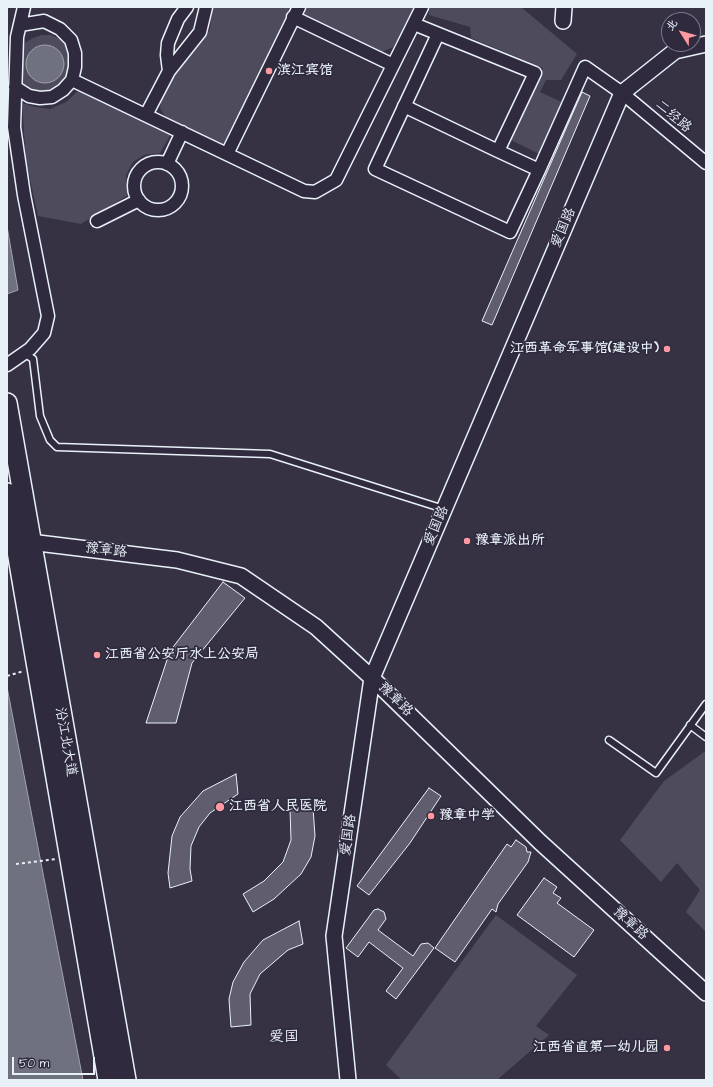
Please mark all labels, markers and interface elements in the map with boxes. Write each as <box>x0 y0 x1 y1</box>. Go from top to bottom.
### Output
north arrow <box>661 12 701 52</box>
text: 北 <box>663 16 681 34</box>
place label: 滨江宾馆 <box>277 63 333 79</box>
marker: 滨江宾馆 <box>264 66 274 76</box>
street label: 二经路 <box>652 97 694 137</box>
street label: 爱国路 <box>548 205 580 251</box>
place label: 江西革命军事馆(建设中) <box>510 341 659 357</box>
marker: 江西革命军事馆(建设中) <box>662 344 672 354</box>
street label: 爱国路 <box>421 503 453 549</box>
place label: 豫章派出所 <box>475 533 545 549</box>
marker: 豫章派出所 <box>462 536 472 546</box>
street label: 豫章路 <box>84 540 128 562</box>
place label: 江西省公安厅水上公安局 <box>105 647 259 663</box>
marker: 江西省公安厅水上公安局 <box>92 650 102 660</box>
street label: 豫章路 <box>374 679 416 721</box>
street label: 沿江北大道 <box>51 706 79 778</box>
place label: 江西省人民医院 <box>229 799 327 815</box>
marker: 江西省人民医院 <box>214 801 226 813</box>
place label: 豫章中学 <box>439 808 495 824</box>
marker: 豫章中学 <box>426 811 436 821</box>
street label: 爱国路 <box>338 813 360 857</box>
street label: 豫章路 <box>609 904 651 944</box>
district label: 爱国 <box>269 1029 299 1047</box>
place label: 江西省直第一幼儿园 <box>533 1040 659 1056</box>
marker: 江西省直第一幼儿园 <box>662 1043 672 1053</box>
scale bar <box>14 1049 97 1075</box>
text: 50 m <box>19 1055 49 1072</box>

